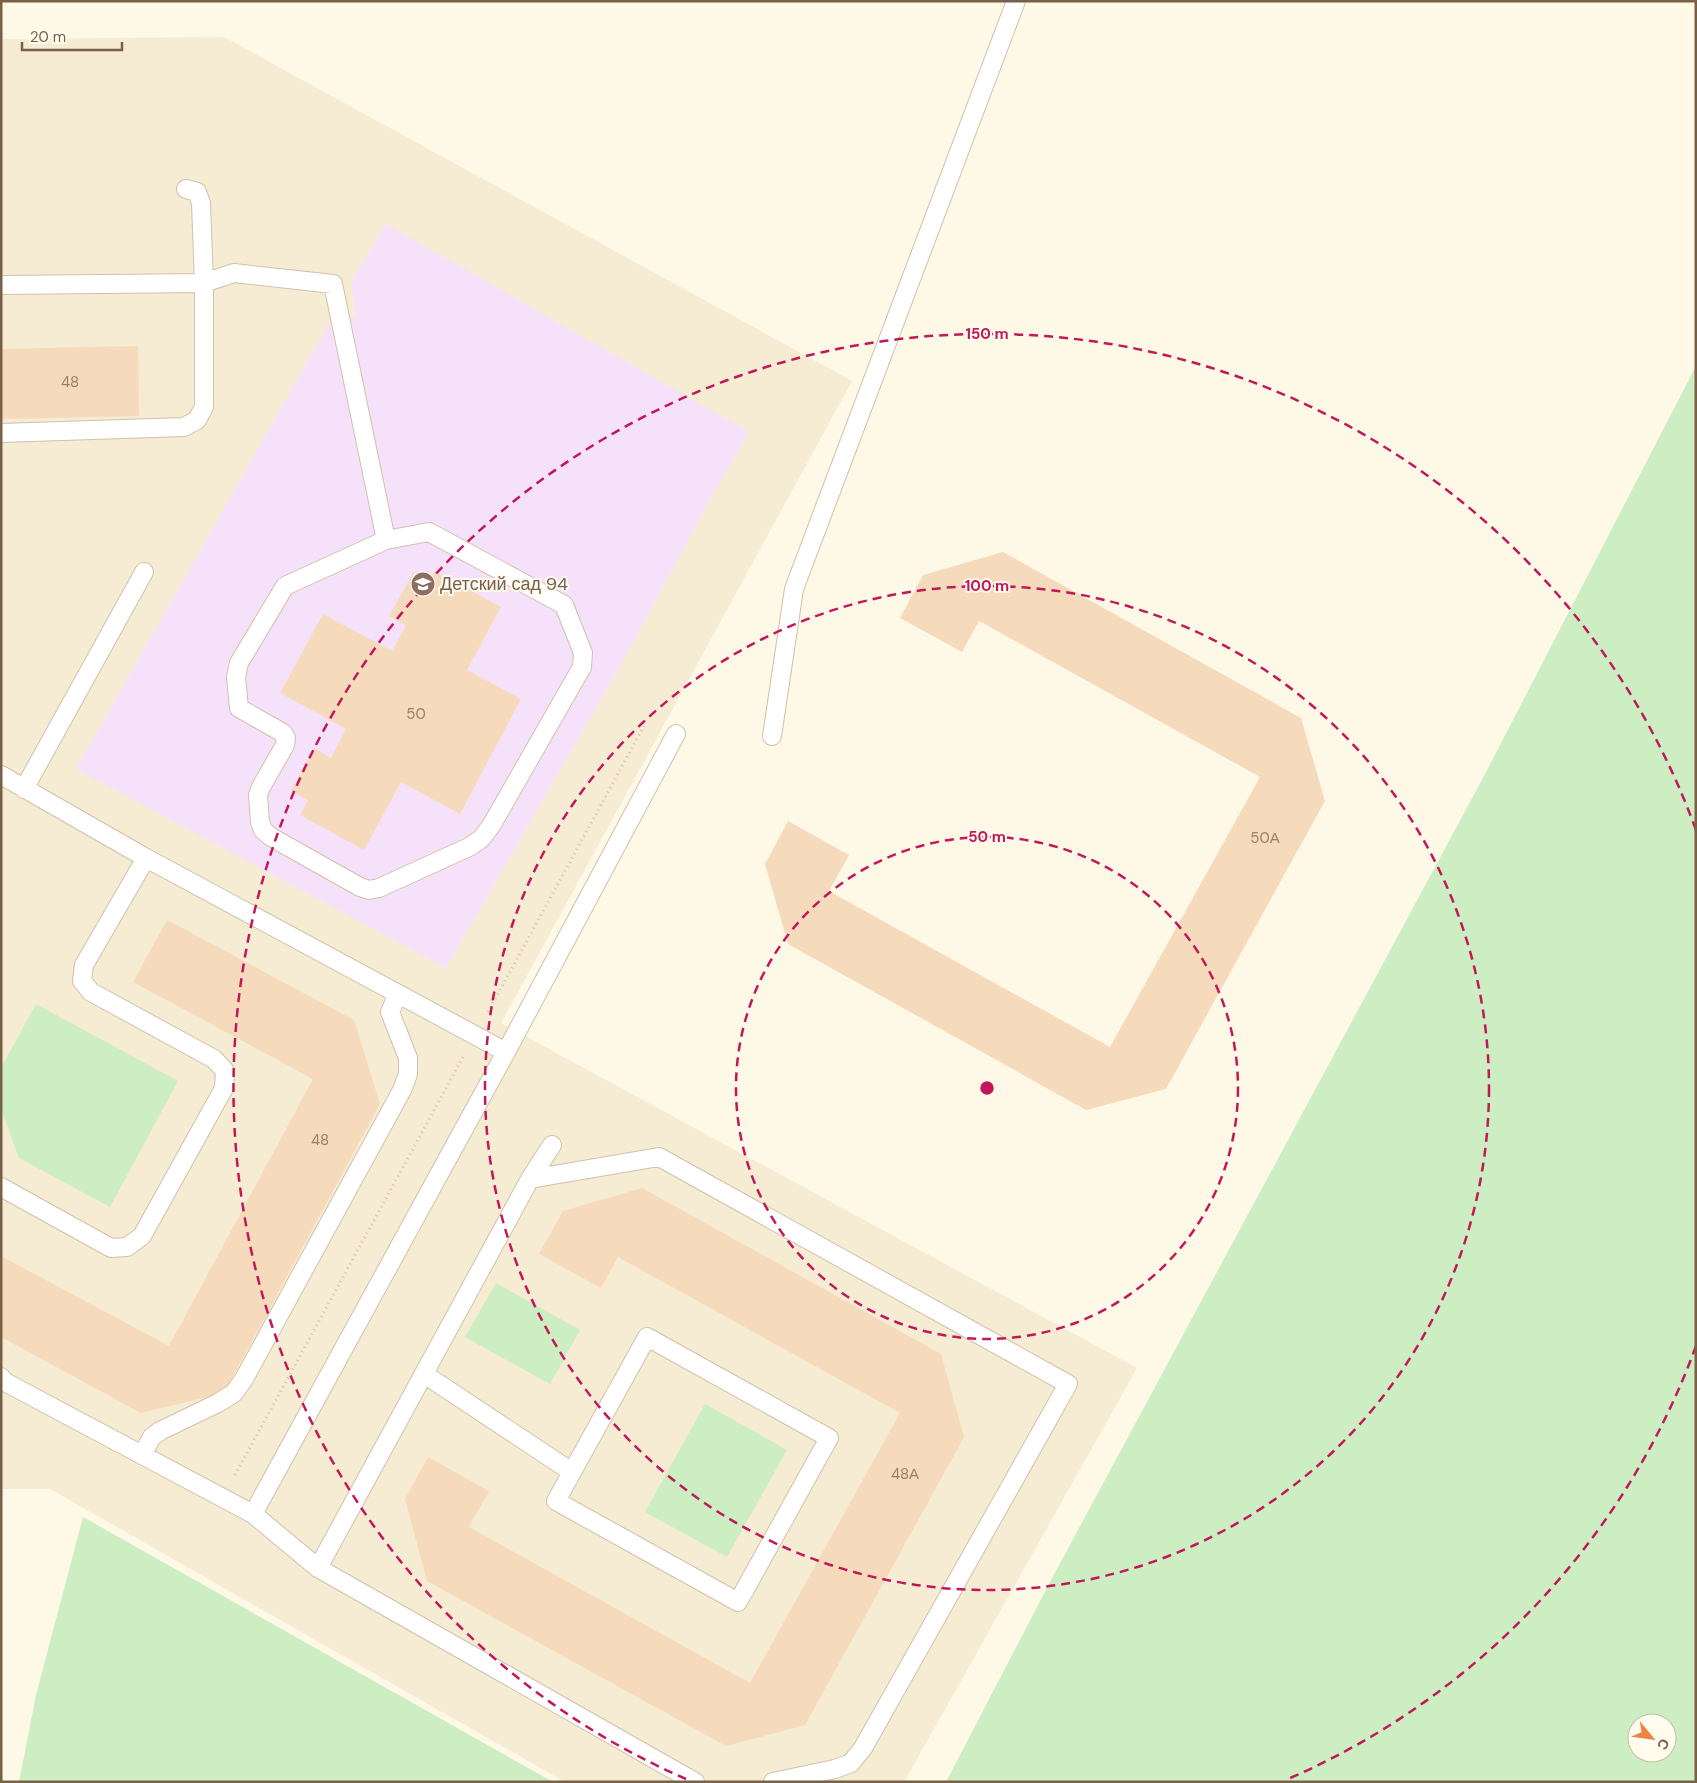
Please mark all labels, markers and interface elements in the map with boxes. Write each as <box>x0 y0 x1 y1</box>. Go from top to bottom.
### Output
scale bar <box>22 20 122 52</box>
text: 20 m <box>30 27 66 47</box>
text: 150 m <box>966 324 1009 344</box>
house number: 48 <box>61 372 79 392</box>
school or university icon: Детский сад 94 <box>410 571 436 597</box>
place label: Детский сад 94 <box>440 572 568 596</box>
text: 100 m <box>965 576 1009 596</box>
house number: 50 <box>406 704 426 724</box>
text: 50 m <box>968 827 1006 847</box>
house number: 50А <box>1250 828 1280 848</box>
centre of rings <box>978 1079 996 1097</box>
house number: 48 <box>311 1130 329 1150</box>
house number: 48А <box>891 1464 919 1484</box>
north arrow <box>1627 1713 1677 1763</box>
text: С <box>1653 1736 1674 1753</box>

